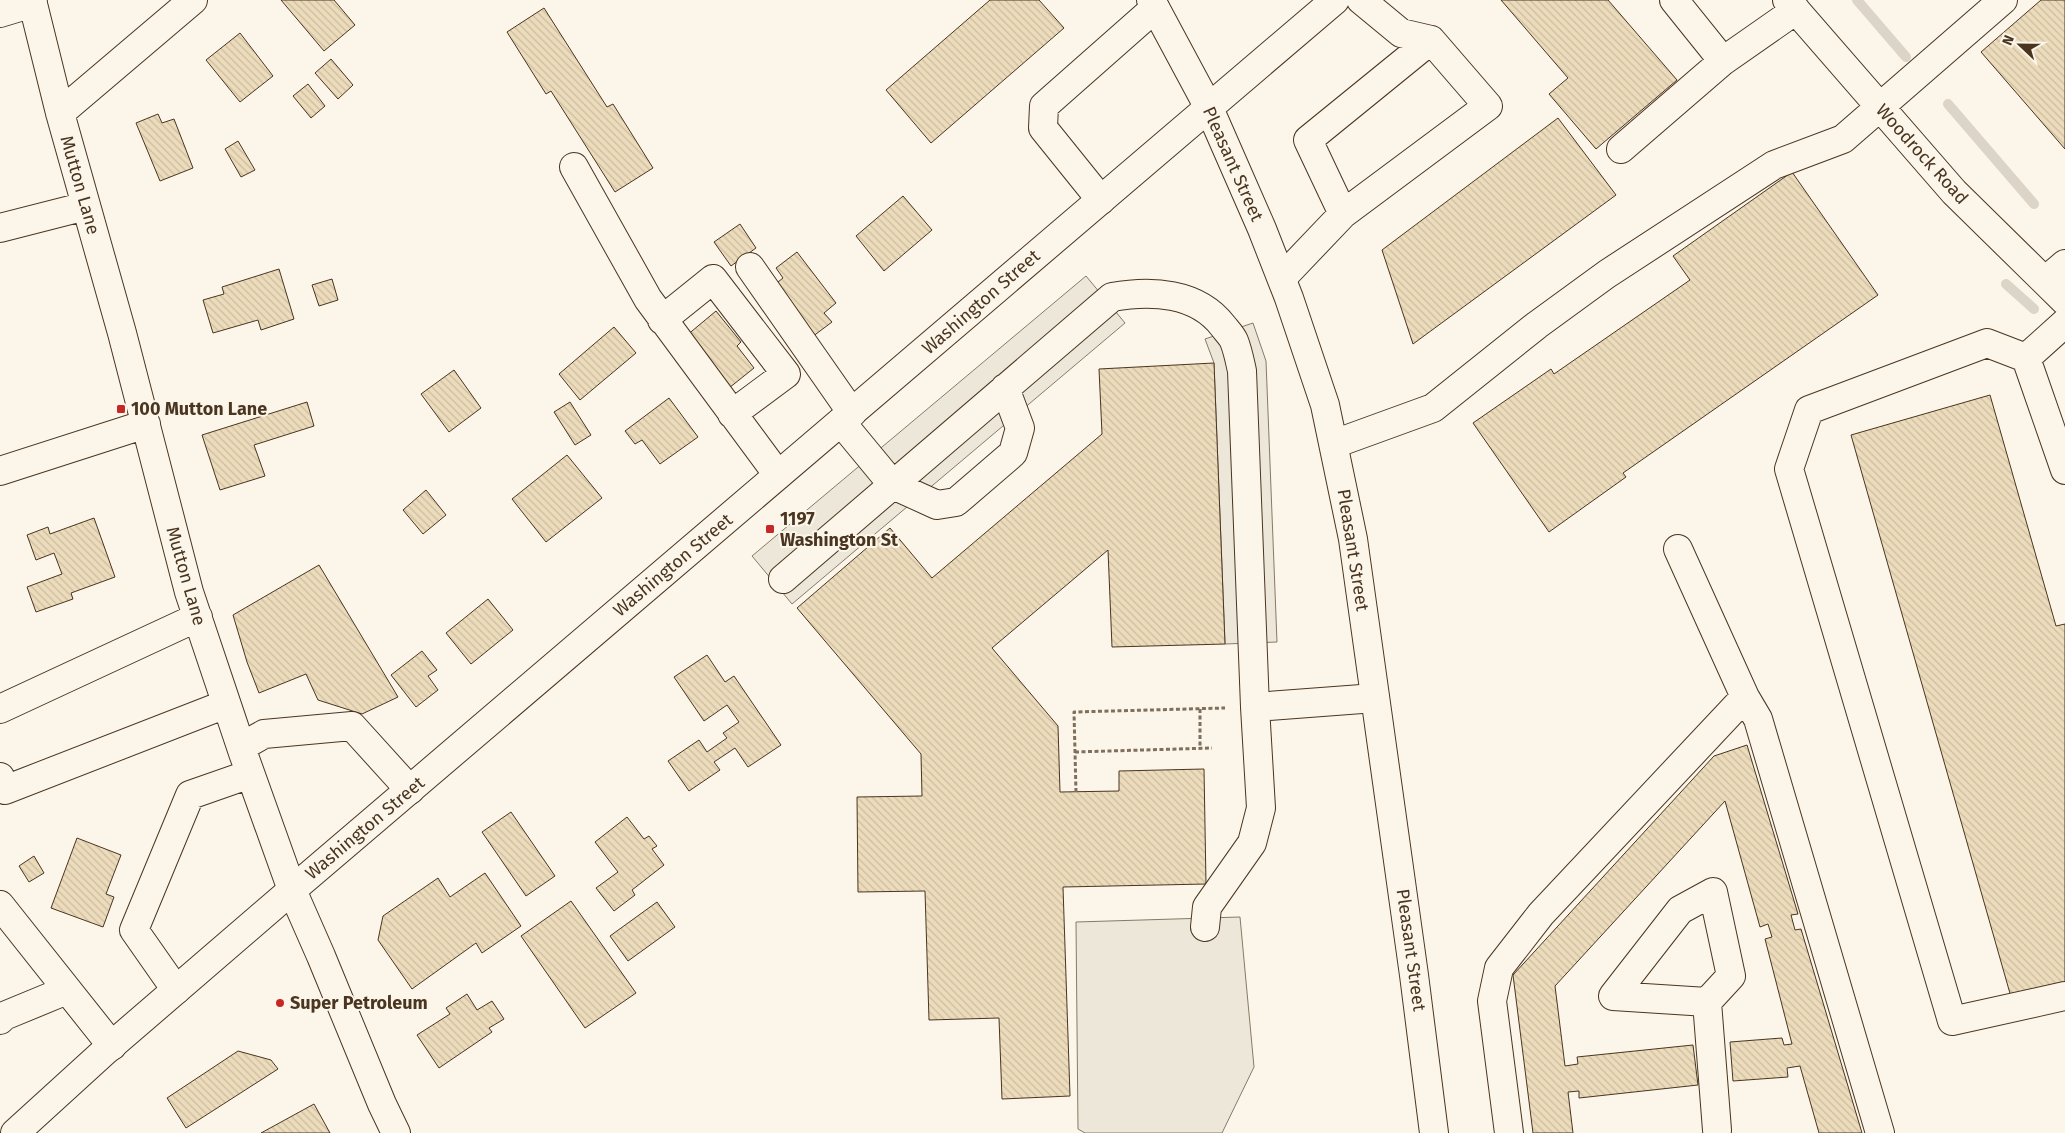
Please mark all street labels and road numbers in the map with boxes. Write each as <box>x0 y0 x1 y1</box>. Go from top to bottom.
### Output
street label: Woodrock Road <box>1871 99 1973 209</box>
street label: Pleasant Street <box>1198 103 1268 225</box>
street label: Mutton Lane <box>55 133 105 237</box>
street label: Washington Street <box>918 245 1045 359</box>
street label: Pleasant Street <box>1332 487 1374 613</box>
street label: Washington Street <box>609 508 737 621</box>
street label: Mutton Lane <box>161 524 211 628</box>
street label: Washington Street <box>301 771 429 884</box>
street label: Pleasant Street <box>1392 887 1431 1013</box>

